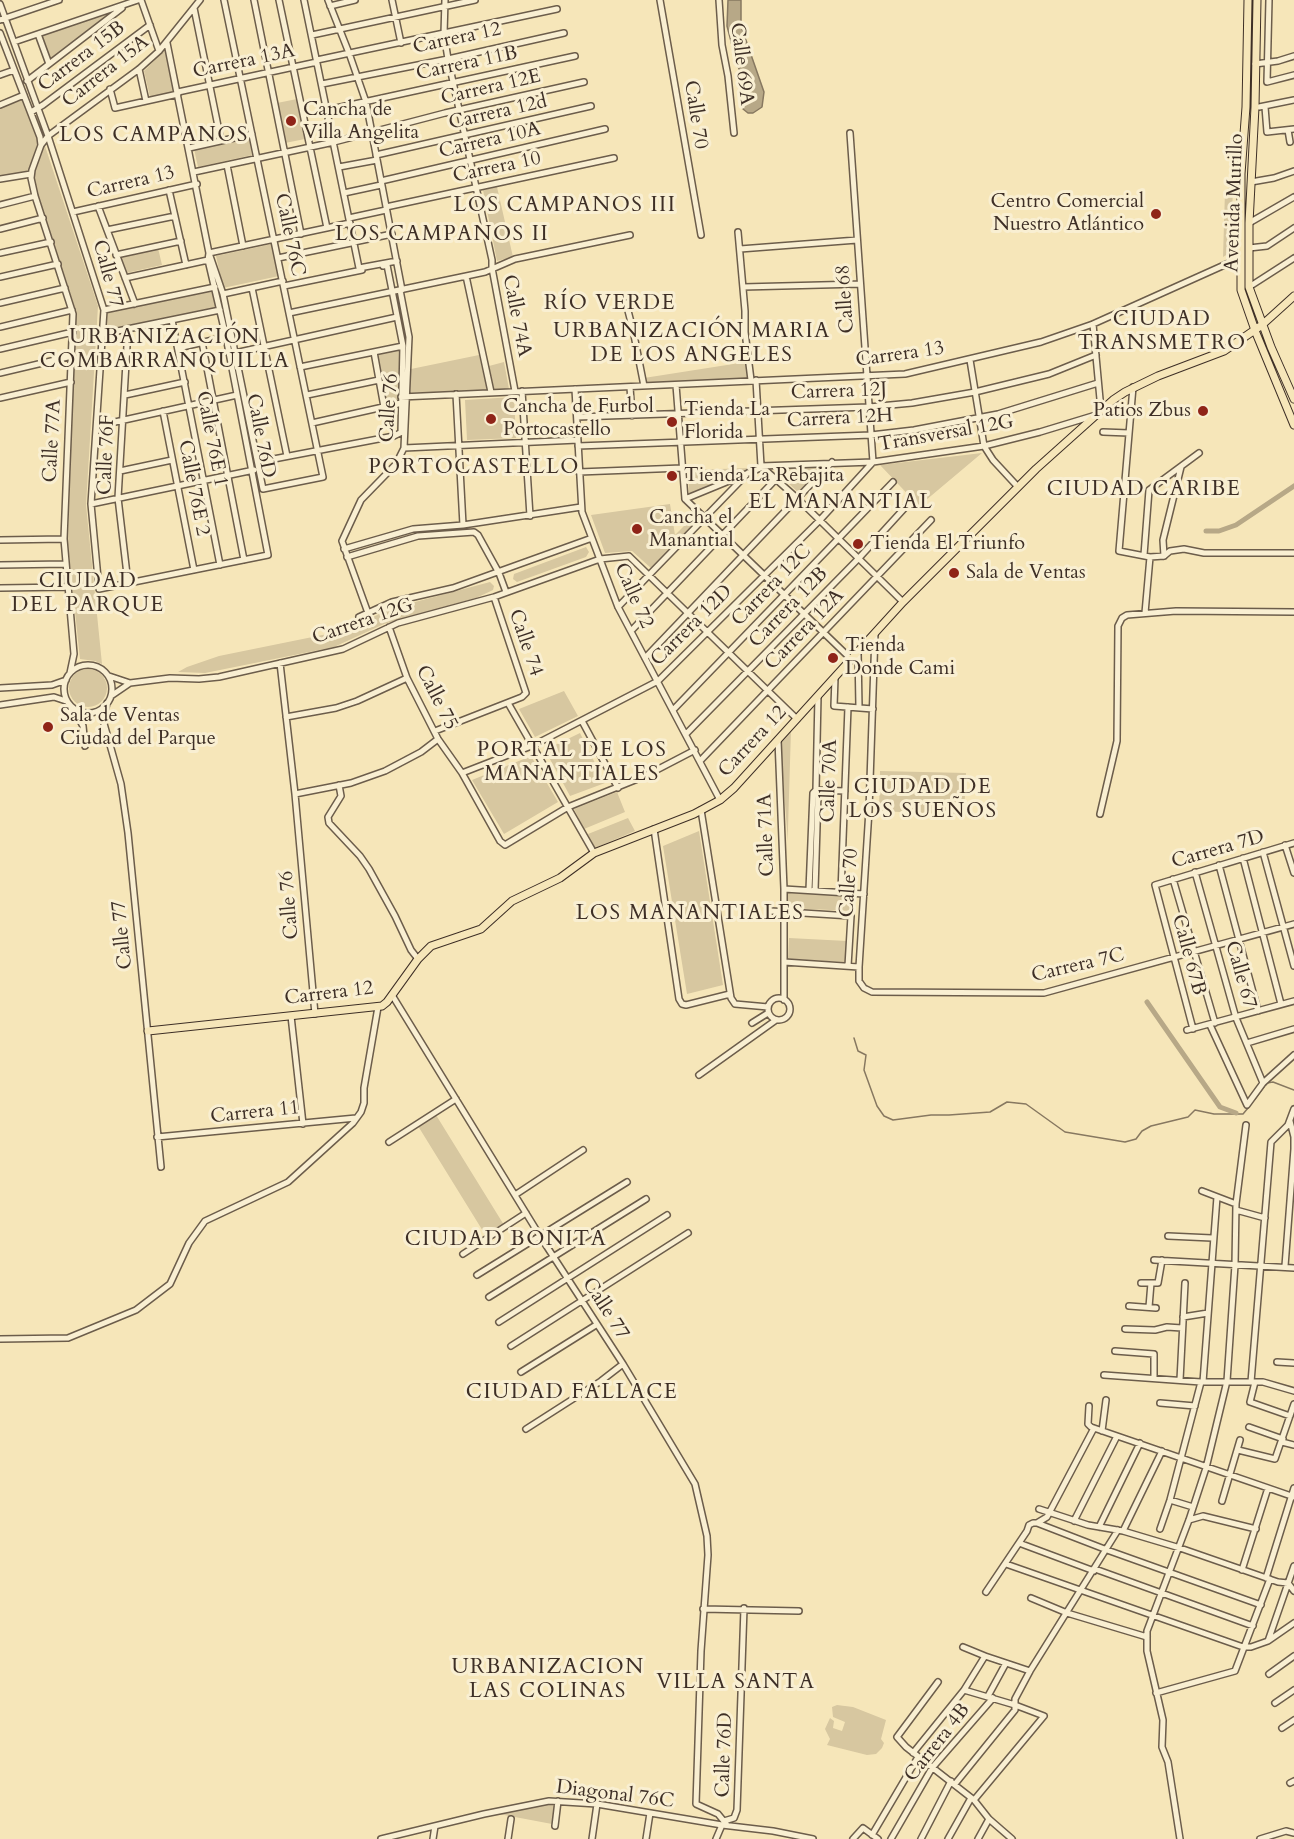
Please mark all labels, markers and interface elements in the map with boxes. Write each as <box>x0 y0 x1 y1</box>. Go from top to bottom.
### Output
street label: Carrera 15B <box>34 16 130 98</box>
street label: Carrera 12 <box>411 18 503 60</box>
street label: Calle 69A <box>724 21 758 107</box>
street label: Carrera 15A <box>58 31 154 113</box>
street label: Carrera 13A <box>191 39 297 85</box>
street label: Carrera 11B <box>414 42 520 86</box>
street label: Carrera 12E <box>439 65 543 111</box>
street label: Calle 70 <box>678 79 712 151</box>
street label: Carrera 12d <box>447 90 549 136</box>
place label: Cancha de Villa Angelita <box>303 98 419 145</box>
marker: Cancha de Villa Angelita <box>284 114 298 128</box>
street label: Carrera 10A <box>437 118 543 164</box>
district label: LOS CAMPANOS <box>59 123 249 149</box>
street label: Avenida Murillo <box>1221 133 1249 273</box>
street label: Carrera 10 <box>451 147 543 189</box>
street label: Carrera 13 <box>85 161 177 205</box>
place label: Centro Comercial Nuestro Atlántico <box>991 190 1144 237</box>
street label: Calle 76C <box>268 191 310 279</box>
district label: LOS CAMPANOS III <box>454 193 676 219</box>
marker: Centro Comercial Nuestro Atlántico <box>1149 207 1163 221</box>
district label: LOS CAMPANOS II <box>335 222 549 248</box>
street label: Calle 77 <box>86 238 128 310</box>
street label: Calle 68 <box>832 264 860 334</box>
street label: Calle 74A <box>496 273 536 359</box>
district label: RÍO VERDE <box>544 291 676 317</box>
district label: CIUDAD TRANSMETRO <box>1077 307 1247 357</box>
district label: URBANIZACIÓN MARIA DE LOS ANGELES <box>553 319 831 369</box>
district label: URBANIZACIÓN COMBARRANQUILLA <box>40 325 290 375</box>
street label: Carrera 13 <box>854 337 946 373</box>
street label: Calle 76 <box>376 373 404 443</box>
street label: Carrera 12J <box>791 378 887 406</box>
street label: Calle 76E 1 <box>190 389 232 489</box>
street label: Calle 76D <box>240 392 280 480</box>
place label: Cancha de Furbol Portocastello <box>503 395 654 442</box>
place label: Tienda La Florida <box>684 398 770 445</box>
street label: Calle 77A <box>39 399 67 483</box>
place label: Patios Zbus <box>1093 399 1191 423</box>
street label: Carrera 12H <box>786 404 894 434</box>
marker: Patios Zbus <box>1196 404 1210 418</box>
street label: Transversal 12G <box>876 410 1016 458</box>
marker: Cancha de Furbol Portocastello <box>484 412 498 426</box>
street label: Calle 76F <box>94 414 120 496</box>
marker: Tienda La Florida <box>665 415 679 429</box>
street label: Calle 76E 2 <box>172 438 214 538</box>
district label: PORTOCASTELLO <box>368 455 580 481</box>
place label: Tienda La Rebajita <box>684 464 844 488</box>
marker: Tienda La Rebajita <box>665 469 679 483</box>
district label: CIUDAD CARIBE <box>1047 477 1241 503</box>
district label: EL MANANTIAL <box>748 490 934 516</box>
place label: Cancha el Manantial <box>649 506 734 553</box>
marker: Cancha el Manantial <box>630 522 644 536</box>
place label: Tienda El Triunfo <box>870 532 1025 556</box>
marker: Tienda El Triunfo <box>851 537 865 551</box>
street label: Carrera 12C <box>727 540 817 632</box>
street label: Calle 72 <box>608 560 658 632</box>
place label: Sala de Ventas <box>966 561 1086 585</box>
street label: Carrera 12B <box>745 563 833 653</box>
marker: Sala de Ventas <box>947 566 961 580</box>
district label: CIUDAD DEL PARQUE <box>11 569 165 619</box>
street label: Carrera 12D <box>646 580 738 672</box>
street label: Carrera 12A <box>760 584 850 676</box>
street label: Carrera 12G <box>309 594 417 650</box>
street label: Calle 74 <box>502 606 548 680</box>
place label: Tienda Donde Cami <box>845 634 955 681</box>
marker: Tienda Donde Cami <box>826 651 840 665</box>
street label: Calle 75 <box>410 662 462 734</box>
street label: Carrera 12 <box>714 701 792 783</box>
place label: Sala de Ventas Ciudad del Parque <box>60 704 216 751</box>
marker: Sala de Ventas Ciudad del Parque <box>41 720 55 734</box>
district label: PORTAL DE LOS MANANTIALES <box>477 738 667 788</box>
street label: Calle 70A <box>817 739 843 823</box>
district label: CIUDAD DE LOS SUEÑOS <box>848 775 998 825</box>
street label: Calle 71A <box>754 793 780 877</box>
street label: Carrera 7D <box>1169 825 1267 875</box>
street label: Calle 70 <box>836 848 864 918</box>
street label: Calle 76 <box>275 870 305 940</box>
street label: Calle 77 <box>107 899 139 971</box>
district label: LOS MANANTIALES <box>576 901 804 927</box>
street label: Calle 67B <box>1166 912 1210 998</box>
street label: Calle 67 <box>1219 939 1261 1011</box>
street label: Carrera 7C <box>1029 944 1127 988</box>
street label: Carrera 12 <box>283 977 375 1011</box>
street label: Carrera 11 <box>209 1096 301 1130</box>
district label: CIUDAD BONITA <box>405 1227 607 1253</box>
street label: Calle 77 <box>576 1274 634 1344</box>
district label: CIUDAD FALLACE <box>466 1380 678 1406</box>
district label: URBANIZACION LAS COLINAS <box>451 1655 645 1705</box>
district label: VILLA SANTA <box>657 1670 815 1696</box>
street label: Carrera 4B <box>900 1699 976 1787</box>
street label: Calle 76D <box>712 1712 738 1798</box>
street label: Diagonal 76C <box>555 1776 675 1814</box>

